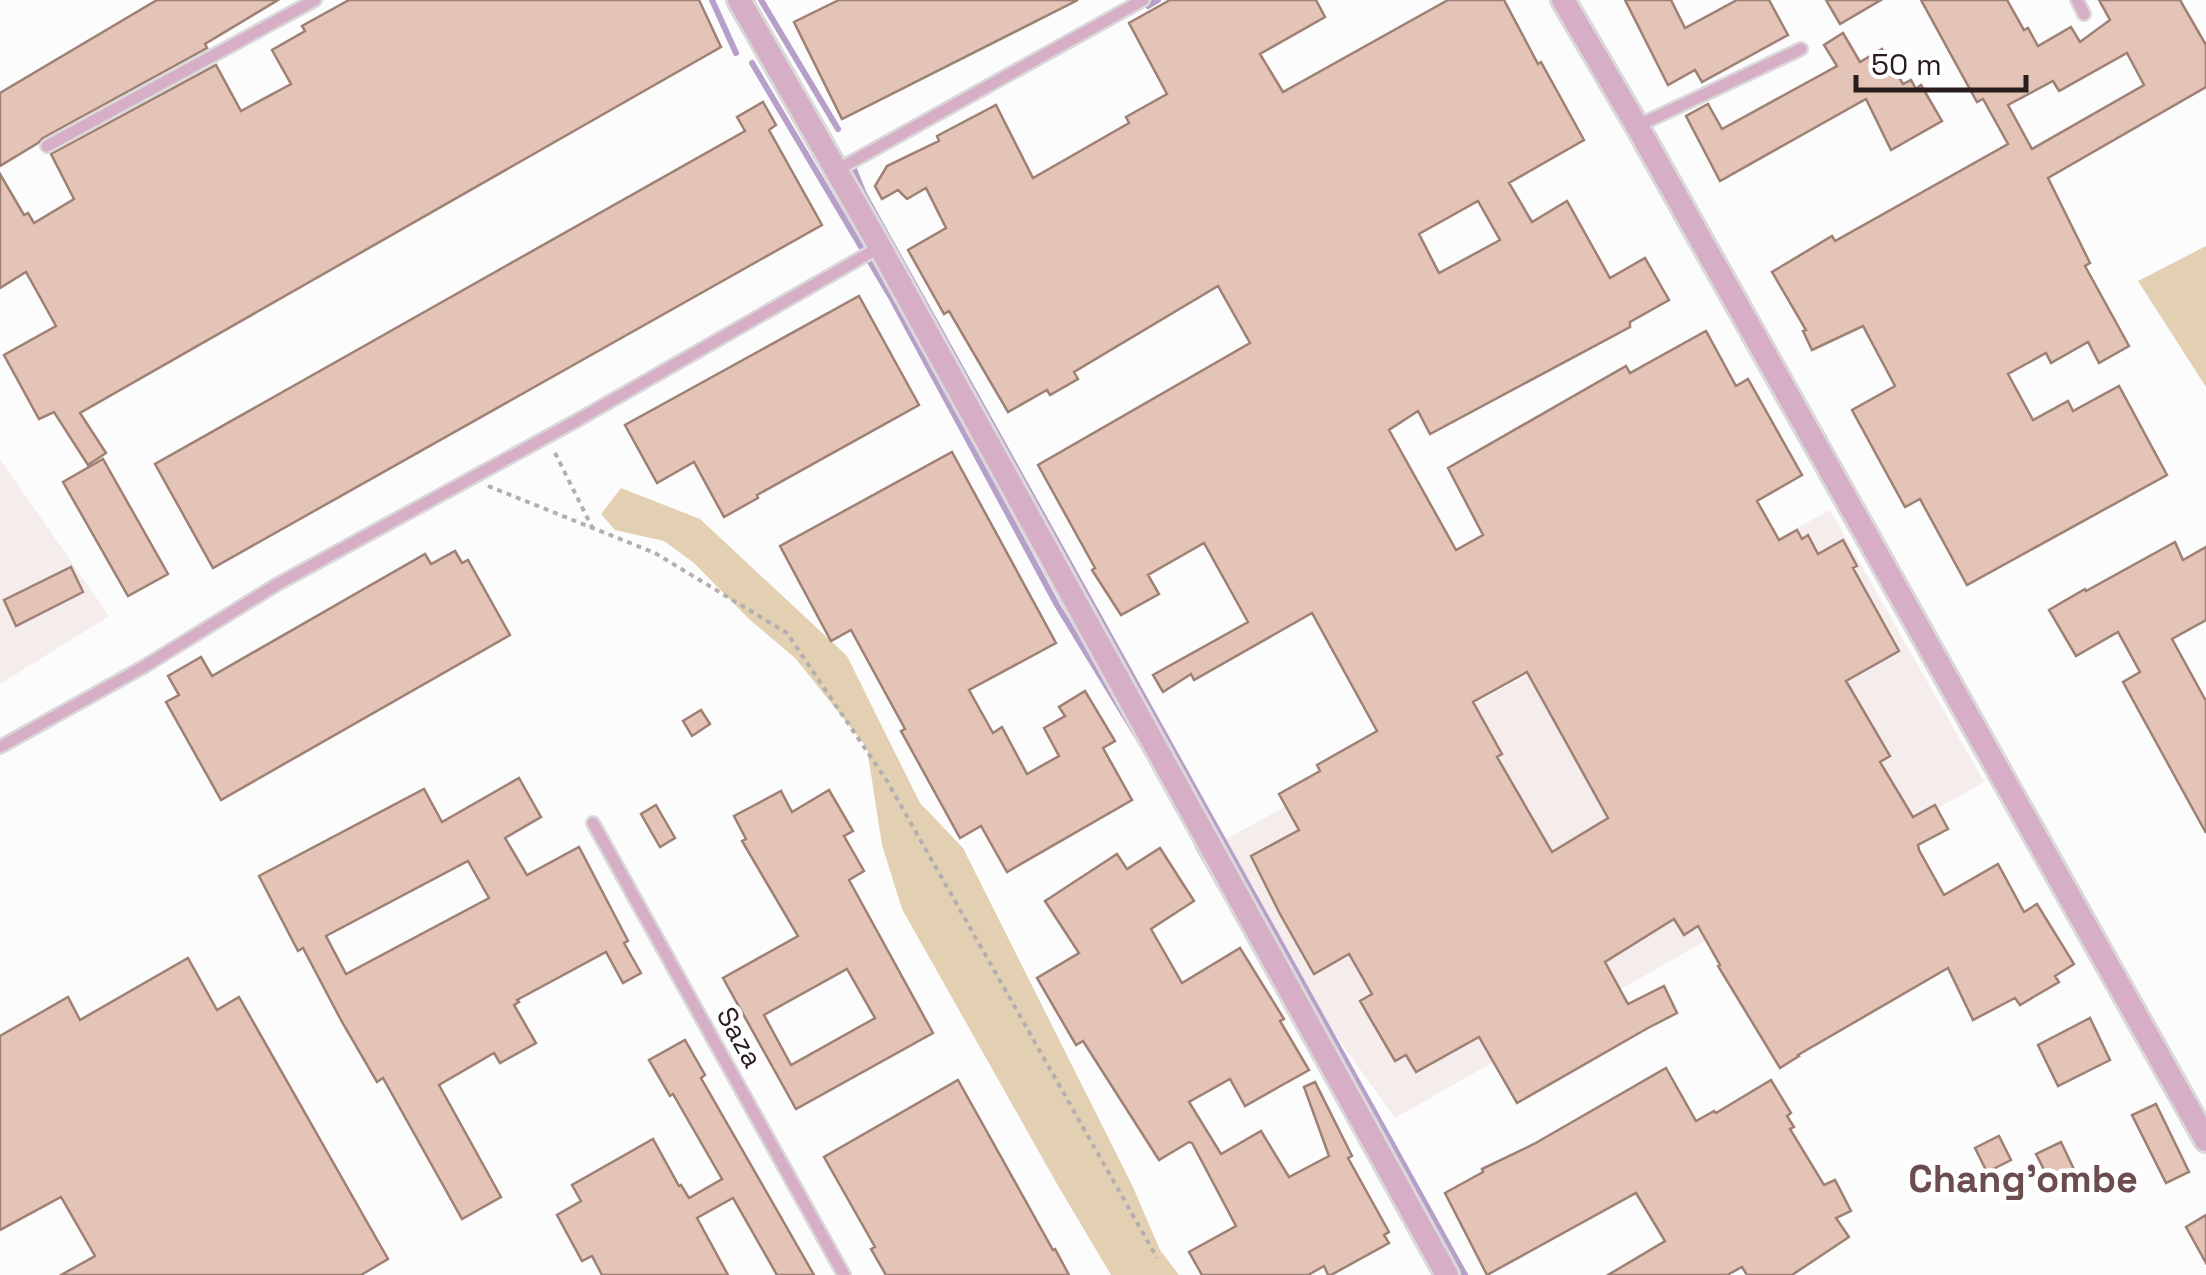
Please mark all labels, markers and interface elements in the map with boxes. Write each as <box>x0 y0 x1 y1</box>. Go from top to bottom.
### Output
scale bar <box>1856 30 2026 92</box>
text: 50 m <box>1871 45 1942 84</box>
street label: Saza <box>709 1000 771 1074</box>
district label: Chang'ombe <box>1908 1155 2138 1203</box>

